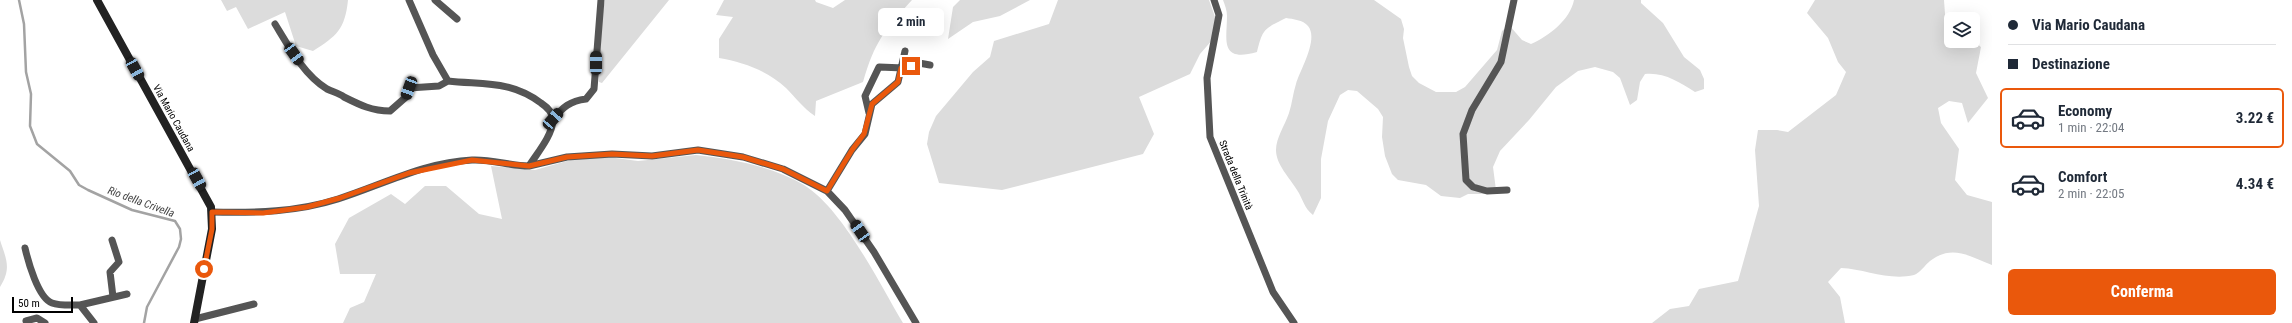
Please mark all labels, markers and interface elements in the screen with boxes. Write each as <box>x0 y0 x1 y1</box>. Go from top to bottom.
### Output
callout: 2 min <box>878 8 944 36</box>
map controls <box>1944 12 1980 48</box>
button: layers <box>1944 12 1980 48</box>
text: 2 min <box>897 14 925 29</box>
text: Via Mario Caudana <box>2032 16 2145 34</box>
car <box>282 41 306 67</box>
car <box>590 51 602 75</box>
text: Destinazione <box>2032 55 2110 73</box>
car <box>124 56 146 82</box>
route end <box>902 57 920 75</box>
car <box>399 75 419 101</box>
street label: Via Mario Caudana <box>151 83 197 153</box>
icon: car <box>2010 100 2046 136</box>
text: Economy <box>2058 102 2112 120</box>
car <box>541 106 565 132</box>
text: 3.22 € <box>2236 109 2274 127</box>
text: 1 min · 22:04 <box>2058 120 2124 135</box>
street label: Strada della Trinità <box>1217 139 1255 212</box>
car <box>186 166 208 192</box>
icon: car <box>2010 166 2046 202</box>
text: Comfort <box>2058 168 2107 186</box>
text: 4.34 € <box>2236 175 2274 193</box>
water label: Rio della Crivella <box>106 184 176 220</box>
text: 2 min · 22:05 <box>2058 186 2124 201</box>
car <box>848 218 872 244</box>
route start <box>195 260 213 278</box>
button: Conferma <box>2008 269 2276 315</box>
scale bar <box>12 295 73 314</box>
text: 50 m <box>18 297 40 310</box>

